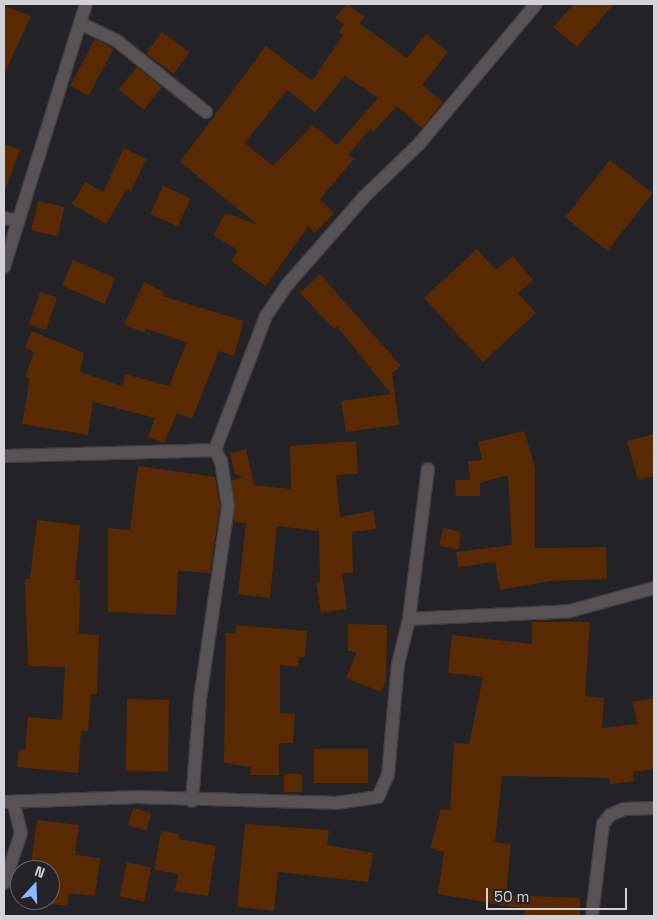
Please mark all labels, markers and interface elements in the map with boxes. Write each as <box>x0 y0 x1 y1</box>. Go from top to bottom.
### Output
north arrow <box>10 860 60 910</box>
text: N <box>32 862 47 882</box>
scale bar <box>488 878 629 910</box>
text: 50 m <box>494 887 529 906</box>

